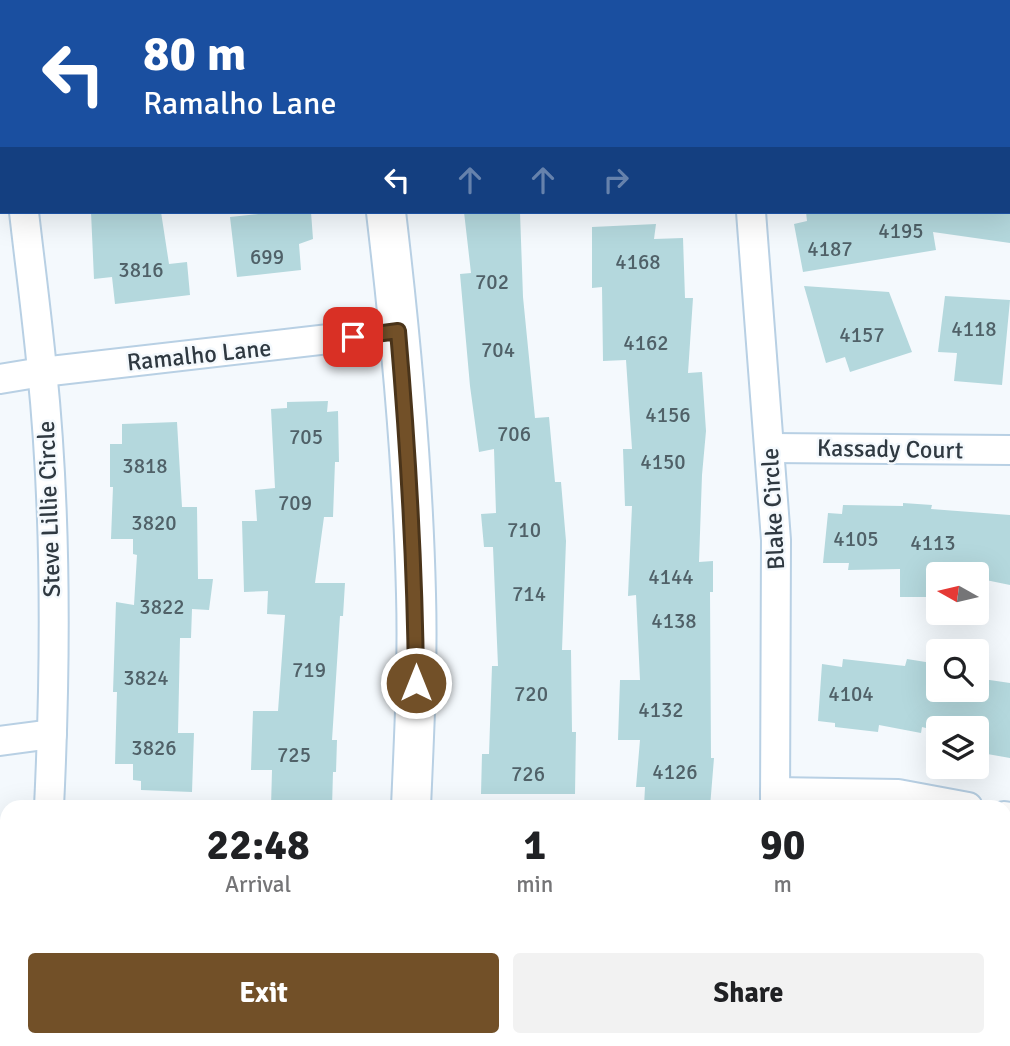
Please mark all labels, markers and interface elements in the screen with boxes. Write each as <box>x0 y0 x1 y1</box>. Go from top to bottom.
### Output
text: 80 m <box>143 24 246 84</box>
icon: left <box>28 28 119 119</box>
text: Ramalho Lane <box>143 84 337 123</box>
icon: left <box>378 161 416 199</box>
icon: ahead <box>451 161 489 199</box>
icon: ahead <box>524 161 562 199</box>
icon: right <box>597 161 635 199</box>
house number: 4195 <box>878 218 924 244</box>
house number: 4187 <box>807 236 853 262</box>
house number: 699 <box>250 244 284 270</box>
house number: 4168 <box>615 249 661 275</box>
house number: 3816 <box>118 257 164 283</box>
house number: 702 <box>475 269 509 295</box>
pin <box>323 307 383 367</box>
house number: 4118 <box>951 316 997 342</box>
icon: arrive <box>334 318 372 356</box>
house number: 4157 <box>839 322 885 348</box>
house number: 4162 <box>623 330 669 356</box>
street label: Ramalho Lane <box>125 332 273 378</box>
house number: 704 <box>481 337 515 363</box>
house number: 4156 <box>645 402 691 428</box>
street label: Steve Lillie Circle <box>31 420 67 598</box>
house number: 706 <box>497 421 531 447</box>
house number: 705 <box>289 424 323 450</box>
street label: Kassady Court <box>817 433 963 465</box>
street label: Blake Circle <box>755 447 791 571</box>
house number: 4150 <box>640 449 686 475</box>
house number: 3818 <box>122 453 168 479</box>
house number: 709 <box>278 490 312 516</box>
house number: 3820 <box>131 510 177 536</box>
house number: 710 <box>507 517 541 543</box>
house number: 4105 <box>833 526 879 552</box>
house number: 4113 <box>910 530 956 556</box>
north arrow <box>926 562 989 625</box>
map controls <box>926 562 989 779</box>
house number: 4144 <box>648 564 694 590</box>
house number: 714 <box>512 581 546 607</box>
house number: 3822 <box>139 594 185 620</box>
house number: 4138 <box>651 608 697 634</box>
button: search <box>926 639 989 702</box>
position arrow <box>379 646 453 720</box>
house number: 719 <box>292 657 326 683</box>
house number: 3824 <box>123 665 169 691</box>
house number: 720 <box>514 681 548 707</box>
house number: 4104 <box>828 681 874 707</box>
house number: 4132 <box>638 697 684 723</box>
button: layers <box>926 716 989 779</box>
house number: 3826 <box>131 735 177 761</box>
house number: 725 <box>277 742 311 768</box>
house number: 4126 <box>652 759 698 785</box>
house number: 726 <box>511 761 545 787</box>
text: 22:48 <box>207 820 310 871</box>
text: 1 <box>524 820 546 871</box>
text: 90 <box>760 820 805 871</box>
text: Arrival <box>225 870 291 899</box>
text: min <box>516 870 553 899</box>
text: m <box>774 870 792 899</box>
button: Exit <box>28 953 499 1033</box>
button: Share <box>513 953 984 1033</box>

